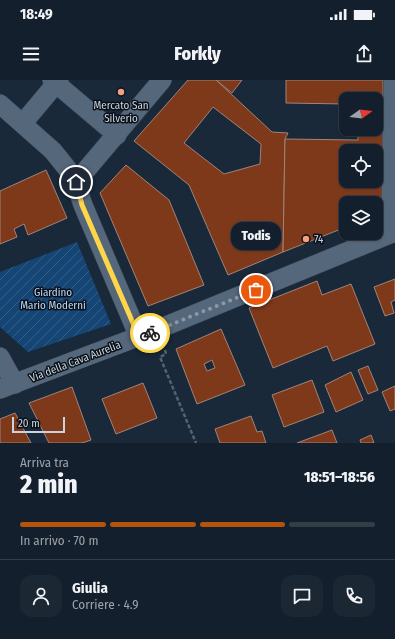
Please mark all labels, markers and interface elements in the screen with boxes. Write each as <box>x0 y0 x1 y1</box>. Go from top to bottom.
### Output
text: 18:49 <box>20 5 53 23</box>
icon: menu <box>20 43 42 65</box>
text: Forkly <box>174 43 221 65</box>
icon: share <box>353 43 375 65</box>
marker: Mercato San Silverio <box>116 87 126 97</box>
north arrow <box>339 92 383 136</box>
map controls <box>339 92 383 240</box>
place label: Mercato San Silverio <box>93 99 149 125</box>
button: locate <box>339 144 383 188</box>
pin <box>59 165 93 199</box>
icon: home <box>65 171 87 193</box>
button: layers <box>339 196 383 240</box>
callout: Todis <box>231 222 281 250</box>
text: Todis <box>242 228 270 243</box>
place label: 74 <box>314 233 324 246</box>
marker: 74 <box>301 234 311 244</box>
pin <box>239 273 273 307</box>
icon: bag <box>245 279 267 301</box>
park label: Giardino Mario Moderni <box>20 286 86 312</box>
courier <box>130 313 170 353</box>
icon: bike <box>139 322 161 344</box>
street label: Via della Cava Aurelia <box>28 338 123 385</box>
scale bar <box>12 415 65 434</box>
text: 20 m <box>18 417 40 430</box>
text: Arriva tra <box>20 455 69 470</box>
text: 18:51–18:56 <box>304 468 375 486</box>
text: 2 min <box>20 469 78 500</box>
text: In arrivo · 70 m <box>20 533 98 548</box>
button: person <box>20 575 62 617</box>
button: chat <box>281 575 323 617</box>
button: phone <box>333 575 375 617</box>
text: Giulia <box>72 579 108 597</box>
text: Corriere · 4.9 <box>72 597 138 612</box>

